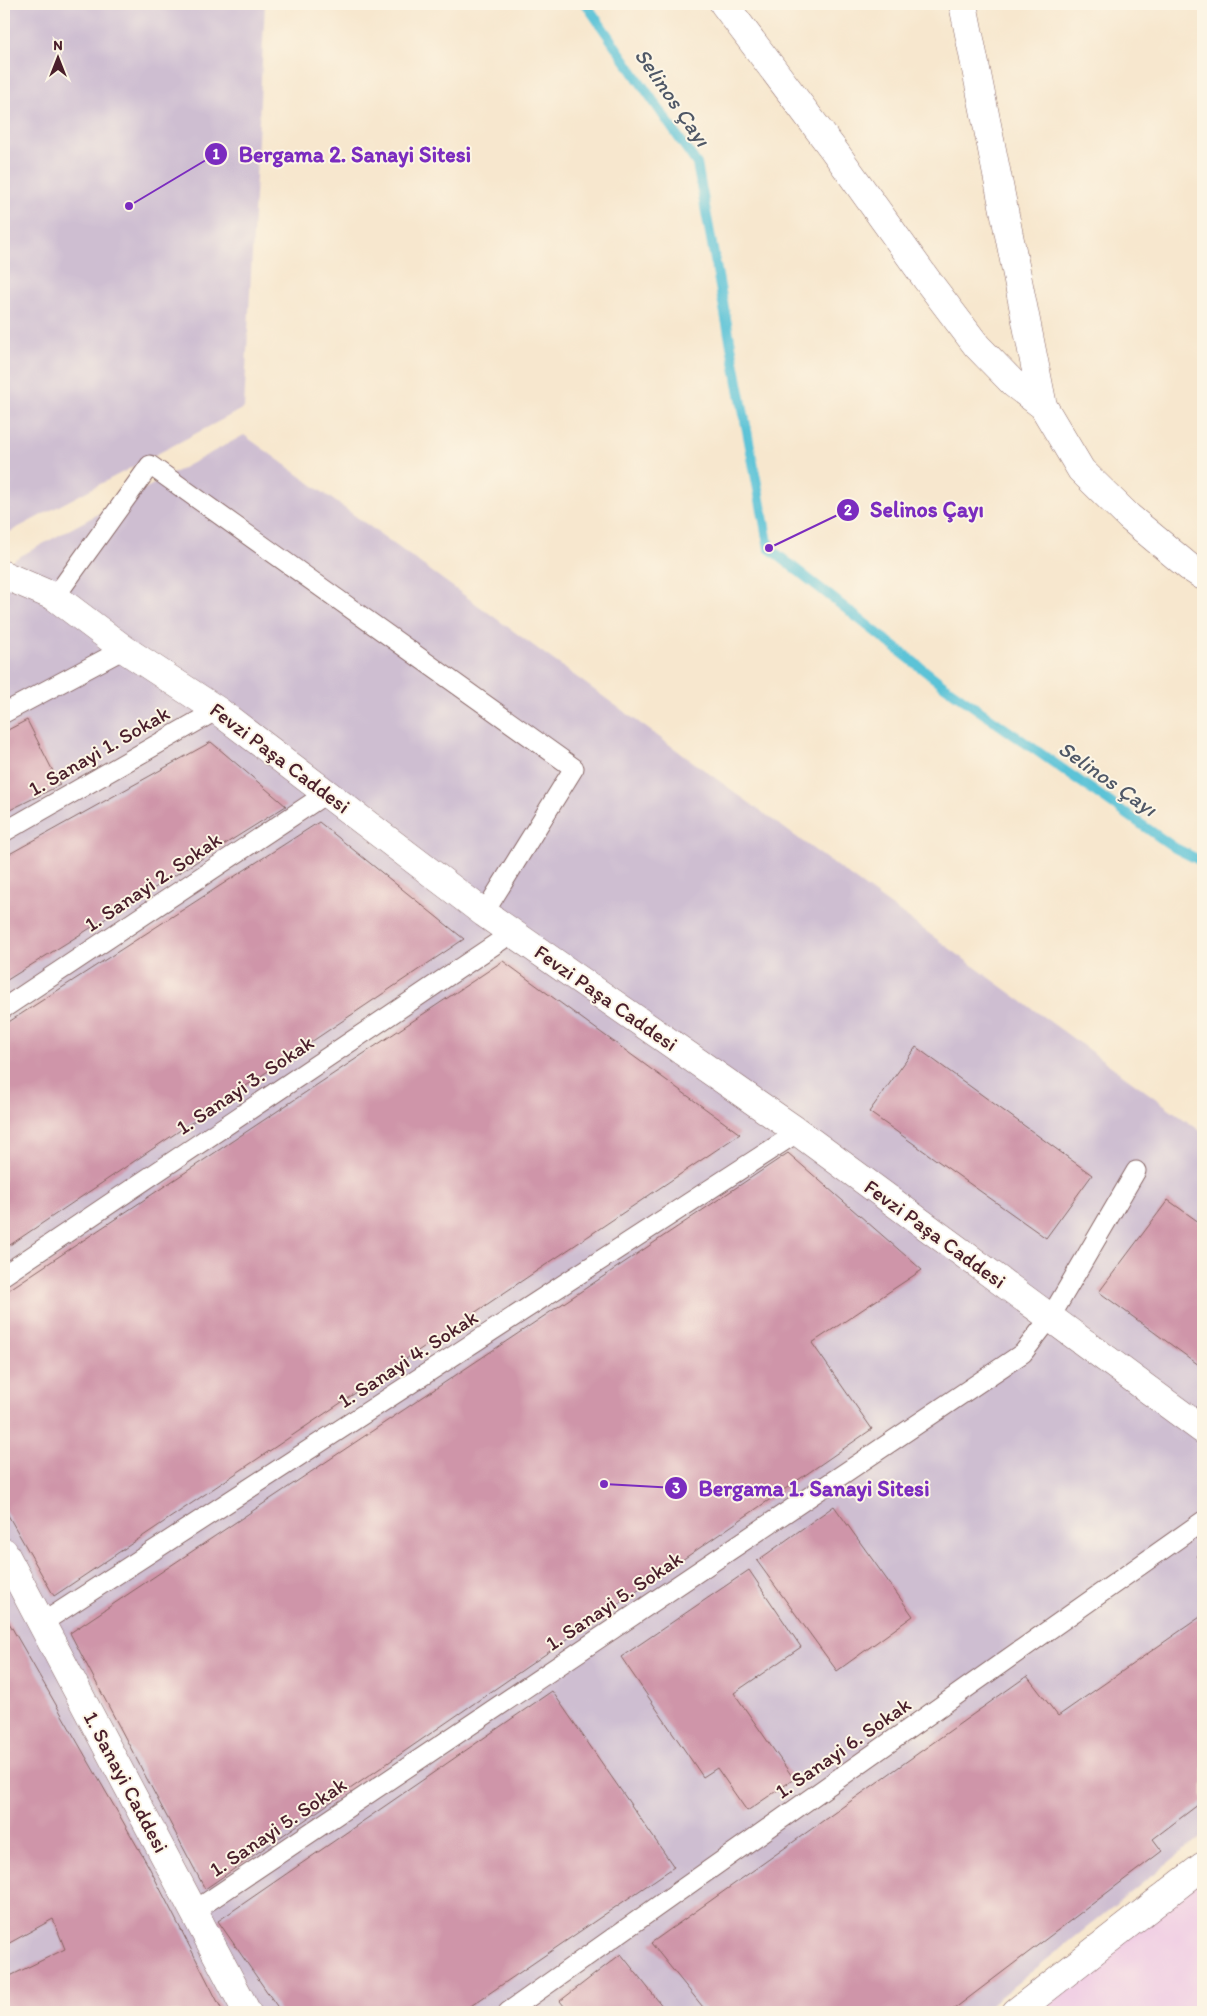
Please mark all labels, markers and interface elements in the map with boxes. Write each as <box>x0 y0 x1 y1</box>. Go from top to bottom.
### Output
north arrow <box>32 32 82 82</box>
text: N <box>53 37 63 54</box>
water label: Selinos Çayı <box>629 43 717 153</box>
callout: Bergama 2. Sanayi Sitesi <box>204 136 481 173</box>
text: Bergama 2. Sanayi Sitesi <box>239 141 471 168</box>
text: 1 <box>213 145 220 163</box>
callout: Selinos Çayı <box>835 491 994 528</box>
text: Selinos Çayı <box>870 496 984 523</box>
text: 2 <box>844 501 852 519</box>
street label: Fevzi Paşa Caddesi <box>205 697 355 818</box>
street label: 1. Sanayi 1. Sokak <box>24 700 174 801</box>
water label: Selinos Çayı <box>1053 735 1163 823</box>
street label: 1. Sanayi 2. Sokak <box>79 826 226 937</box>
street label: Fevzi Paşa Caddesi <box>530 939 683 1056</box>
street label: 1. Sanayi 3. Sokak <box>171 1029 318 1140</box>
street label: Fevzi Paşa Caddesi <box>860 1174 1011 1293</box>
street label: 1. Sanayi 4. Sokak <box>333 1304 482 1413</box>
callout: Bergama 1. Sanayi Sitesi <box>664 1470 940 1507</box>
text: Bergama 1. Sanayi Sitesi <box>699 1475 929 1502</box>
text: 3 <box>672 1479 680 1497</box>
street label: 1. Sanayi 5. Sokak <box>540 1545 687 1656</box>
street label: 1. Sanayi 6. Sokak <box>770 1691 916 1804</box>
street label: 1. Sanayi Caddesi <box>79 1707 174 1857</box>
street label: 1. Sanayi 5. Sokak <box>204 1771 351 1882</box>

